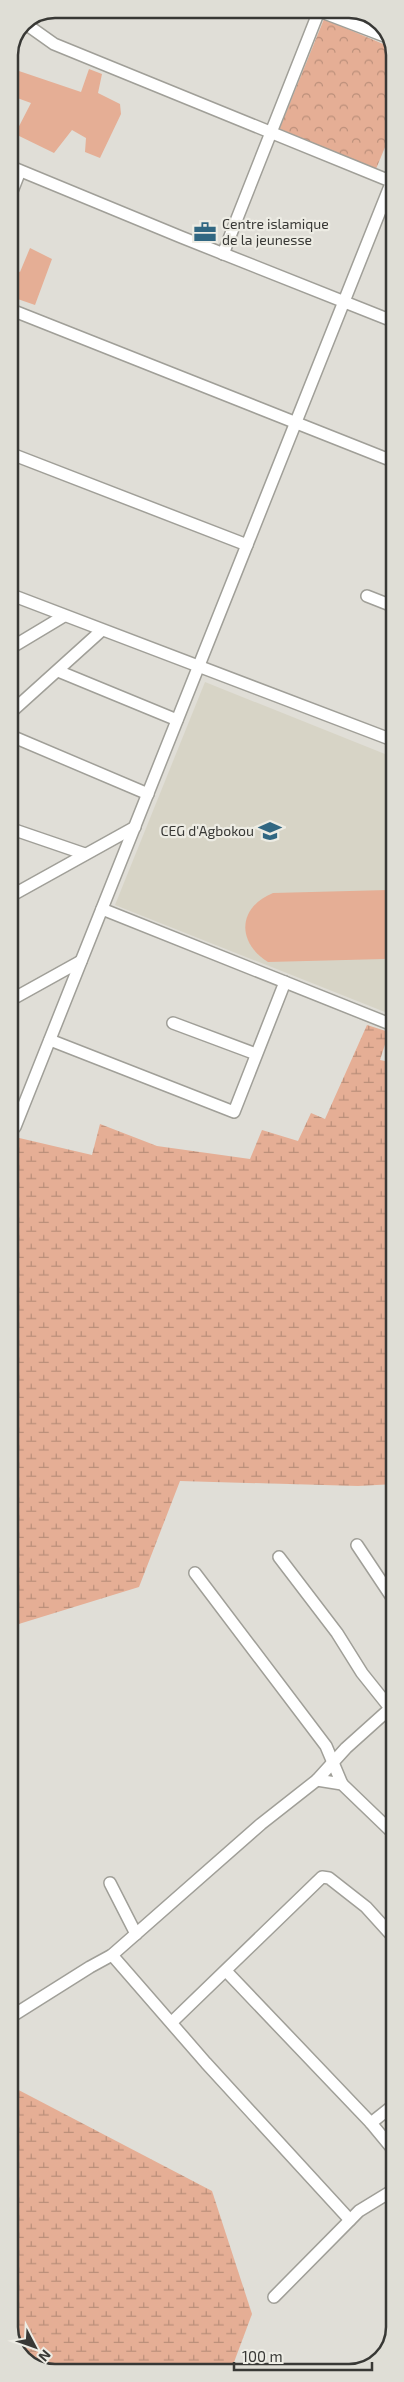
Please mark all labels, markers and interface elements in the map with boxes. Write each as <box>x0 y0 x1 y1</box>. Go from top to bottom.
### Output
place label: Centre islamique de la jeunesse <box>222 215 329 248</box>
office icon: Centre islamique de la jeunesse <box>192 219 218 245</box>
school or university icon: CEG d'Agbokou <box>257 818 283 844</box>
place label: CEG d'Agbokou <box>161 822 254 839</box>
north arrow <box>10 2322 60 2372</box>
scale bar <box>234 2340 372 2372</box>
text: N <box>35 2346 55 2365</box>
text: 100 m <box>242 2347 283 2365</box>

